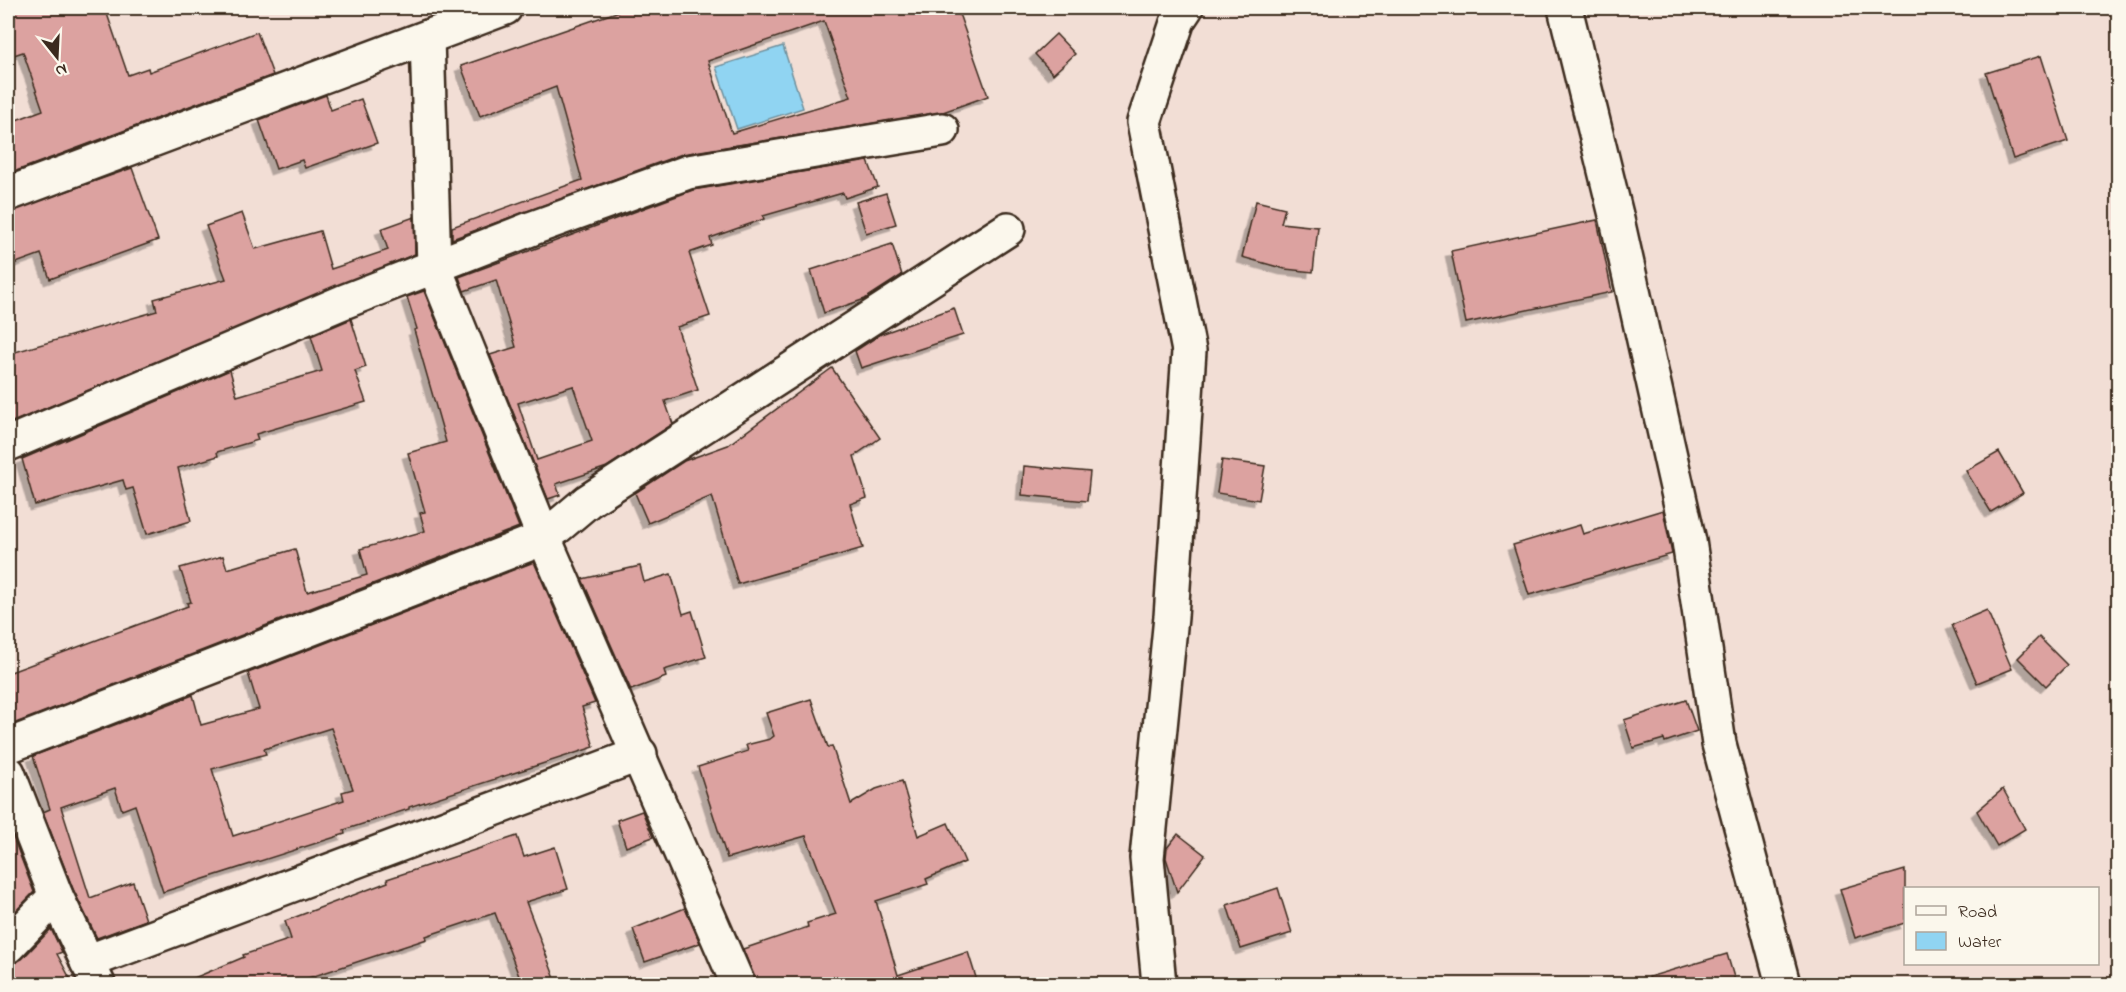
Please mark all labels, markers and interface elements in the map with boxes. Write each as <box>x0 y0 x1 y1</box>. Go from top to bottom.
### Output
north arrow <box>27 27 87 87</box>
text: N <box>52 56 70 83</box>
legend <box>1904 887 2099 965</box>
text: Road <box>1958 900 1997 926</box>
text: Water <box>1958 930 2002 956</box>

